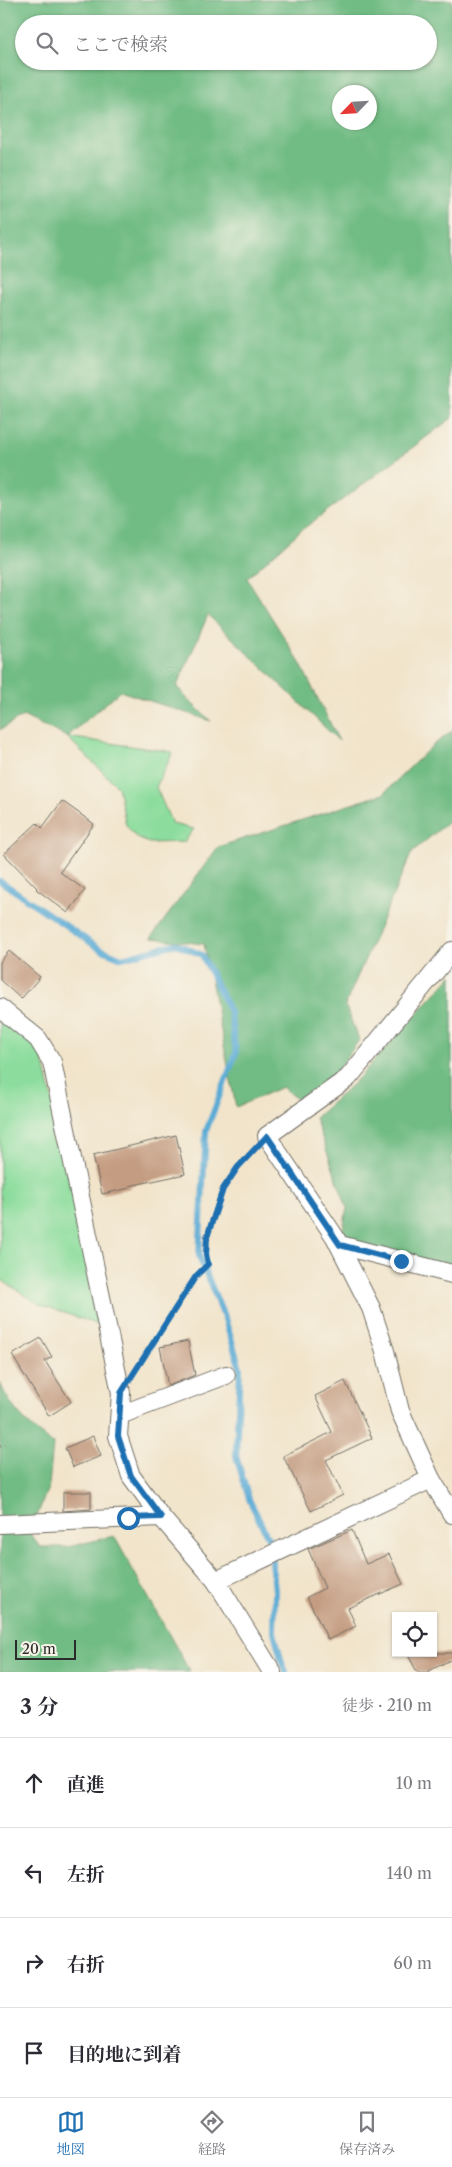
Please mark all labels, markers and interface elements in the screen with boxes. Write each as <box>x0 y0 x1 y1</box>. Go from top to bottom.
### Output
search box <box>15 15 437 70</box>
icon: search <box>33 29 61 57</box>
text: ここで検索 <box>73 33 168 56</box>
north arrow <box>332 85 377 130</box>
route end <box>390 1250 413 1273</box>
route start <box>117 1507 140 1530</box>
map controls <box>392 1612 437 1657</box>
button: locate <box>392 1612 437 1657</box>
scale bar <box>15 1637 76 1660</box>
text: 20 m <box>22 1640 56 1658</box>
text: 3 分 <box>20 1694 58 1719</box>
text: 徒歩 · 210 m <box>342 1695 432 1715</box>
icon: ahead <box>20 1769 48 1797</box>
text: 直進 <box>67 1773 105 1796</box>
text: 10 m <box>396 1773 432 1793</box>
icon: left <box>20 1859 48 1887</box>
text: 左折 <box>67 1863 105 1886</box>
text: 140 m <box>387 1863 432 1883</box>
icon: right <box>20 1949 48 1977</box>
text: 右折 <box>67 1953 105 1976</box>
text: 60 m <box>393 1953 432 1973</box>
icon: arrive <box>20 2039 48 2067</box>
text: 目的地に到着 <box>67 2043 181 2066</box>
tab: 地図 <box>57 2108 85 2158</box>
tab: 経路 <box>198 2108 226 2158</box>
tab: 保存済み <box>339 2108 395 2158</box>

